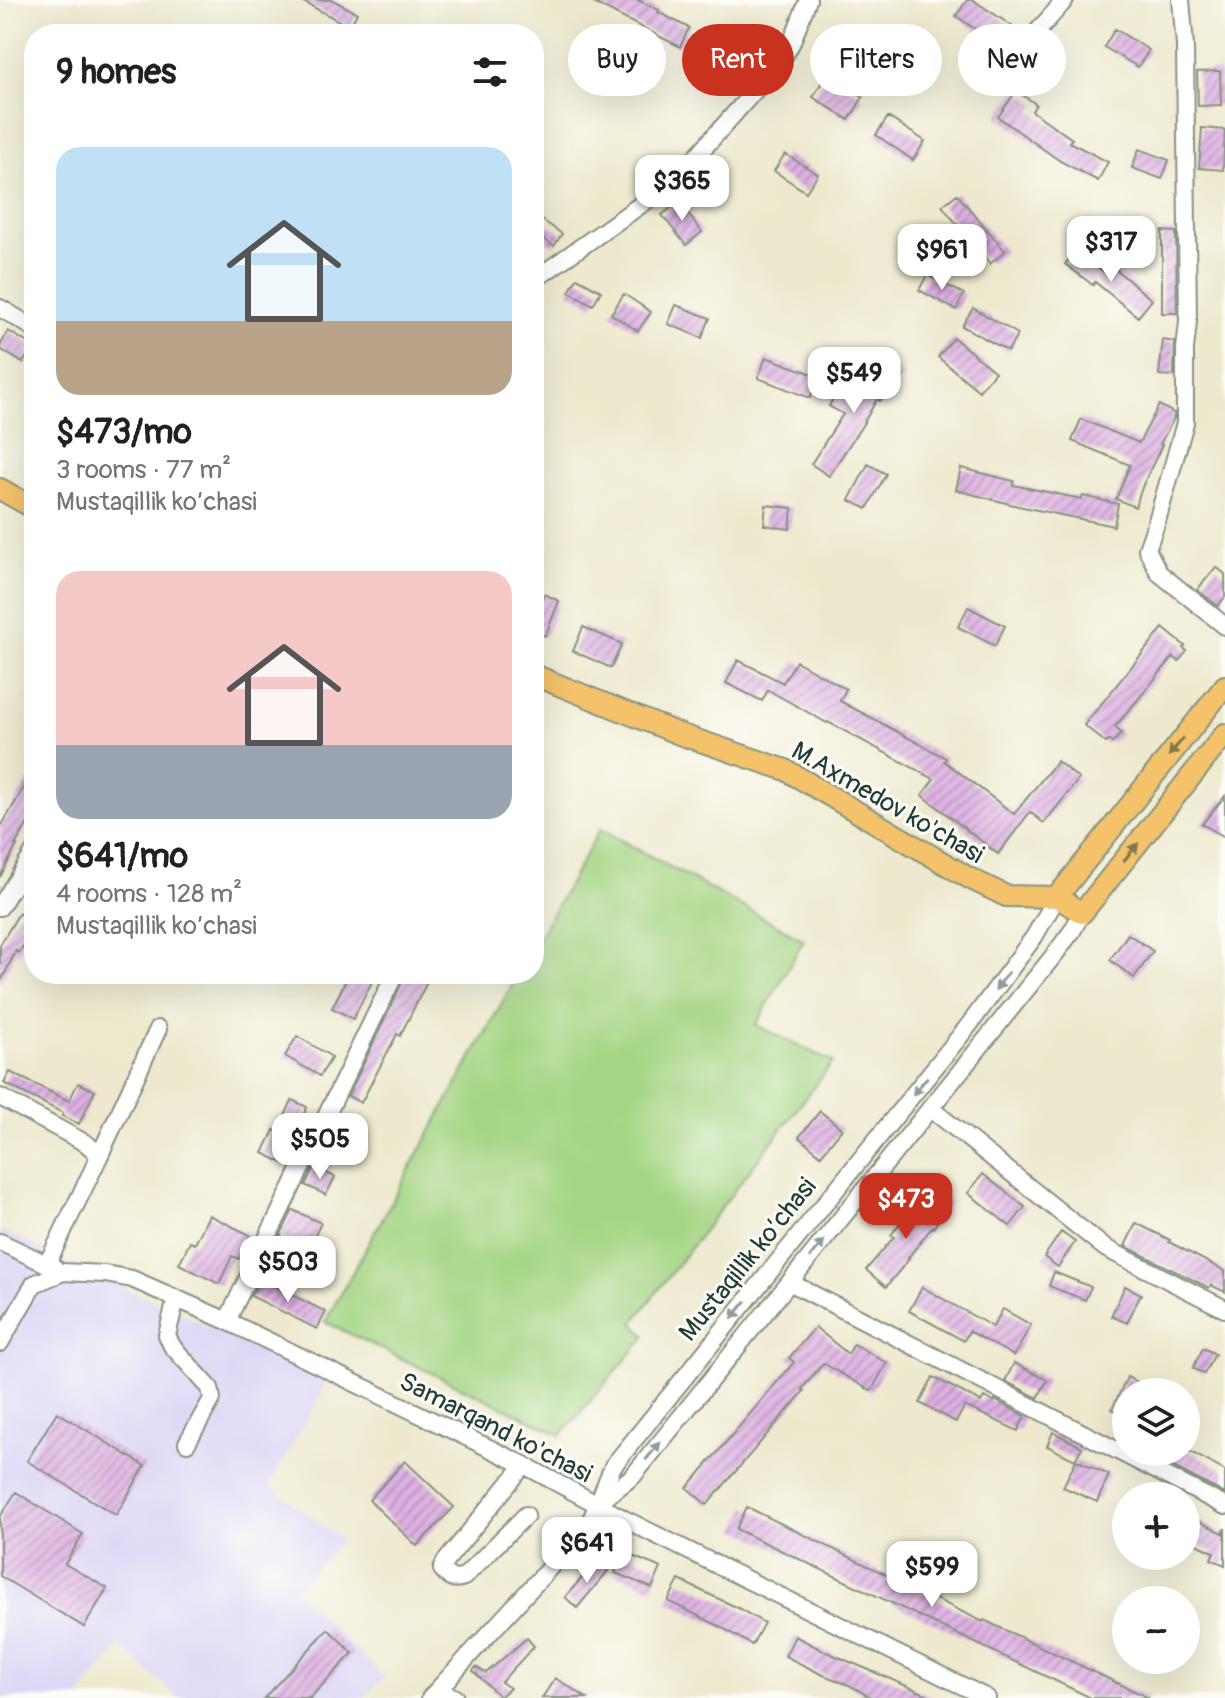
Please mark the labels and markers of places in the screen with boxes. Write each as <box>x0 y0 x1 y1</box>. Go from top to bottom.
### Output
pin: $365 <box>635 155 729 223</box>
pin: $317 <box>1064 216 1158 284</box>
pin: $961 <box>895 224 989 292</box>
pin: $549 <box>807 347 901 415</box>
pin: $505 <box>273 1113 367 1181</box>
pin: $473 <box>859 1173 953 1241</box>
pin: $503 <box>241 1236 335 1304</box>
pin: $641 <box>540 1517 634 1585</box>
pin: $599 <box>885 1541 979 1609</box>

